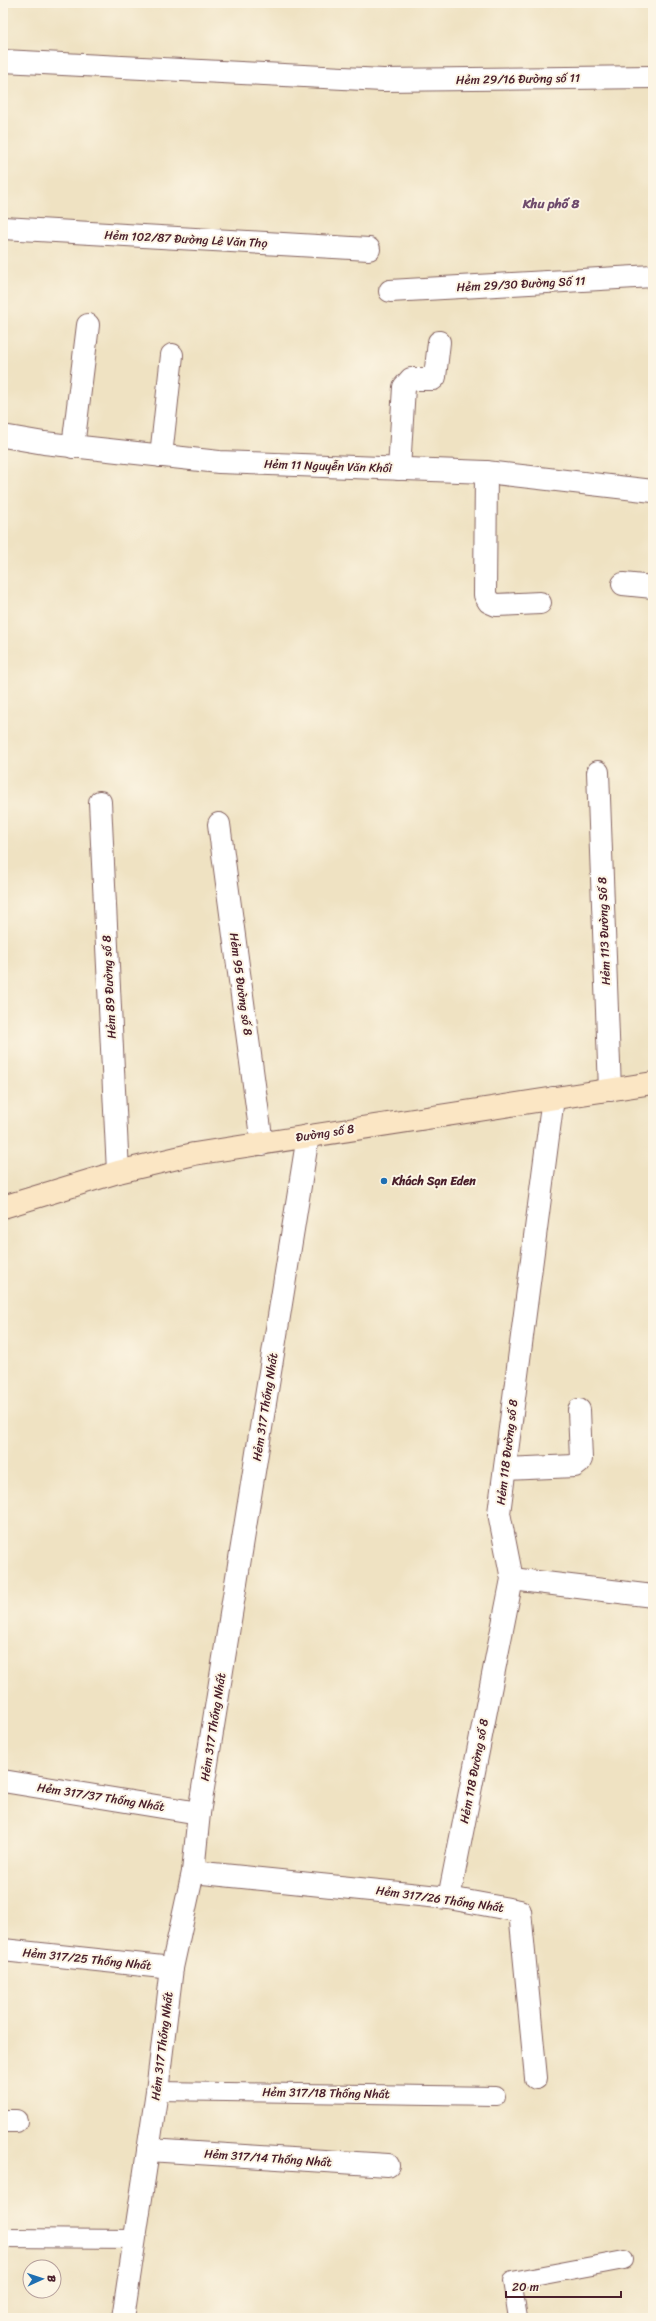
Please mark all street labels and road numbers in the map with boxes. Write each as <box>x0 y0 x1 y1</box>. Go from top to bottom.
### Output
street label: Hẻm 29/16 Đường số 11 <box>456 67 580 91</box>
street label: Hẻm 102/87 Đường Lê Văn Thọ <box>104 224 268 254</box>
street label: Hẻm 29/30 Đường Số 11 <box>456 270 586 298</box>
street label: Hẻm 11 Nguyễn Văn Khối <box>264 453 393 479</box>
street label: Hẻm 113 Đường Số 8 <box>591 876 617 986</box>
street label: Hẻm 95 Đường số 8 <box>223 931 259 1037</box>
street label: Hẻm 89 Đường số 8 <box>95 935 123 1039</box>
street label: Đường số 8 <box>294 1118 356 1148</box>
street label: Hẻm 317 Thống Nhất <box>246 1351 284 1463</box>
street label: Hẻm 118 Đường số 8 <box>490 1398 524 1506</box>
street label: Hẻm 317 Thống Nhất <box>194 1671 232 1783</box>
street label: Hẻm 118 Đường số 8 <box>453 1717 495 1825</box>
street label: Hẻm 317/37 Thống Nhất <box>36 1776 166 1818</box>
street label: Hẻm 317/26 Thống Nhất <box>375 1879 505 1919</box>
street label: Hẻm 317/25 Thống Nhất <box>21 1941 153 1977</box>
street label: Hẻm 317 Thống Nhất <box>144 1990 180 2102</box>
street label: Hẻm 317/18 Thống Nhất <box>262 2081 390 2105</box>
street label: Hẻm 317/14 Thống Nhất <box>203 2143 333 2173</box>

